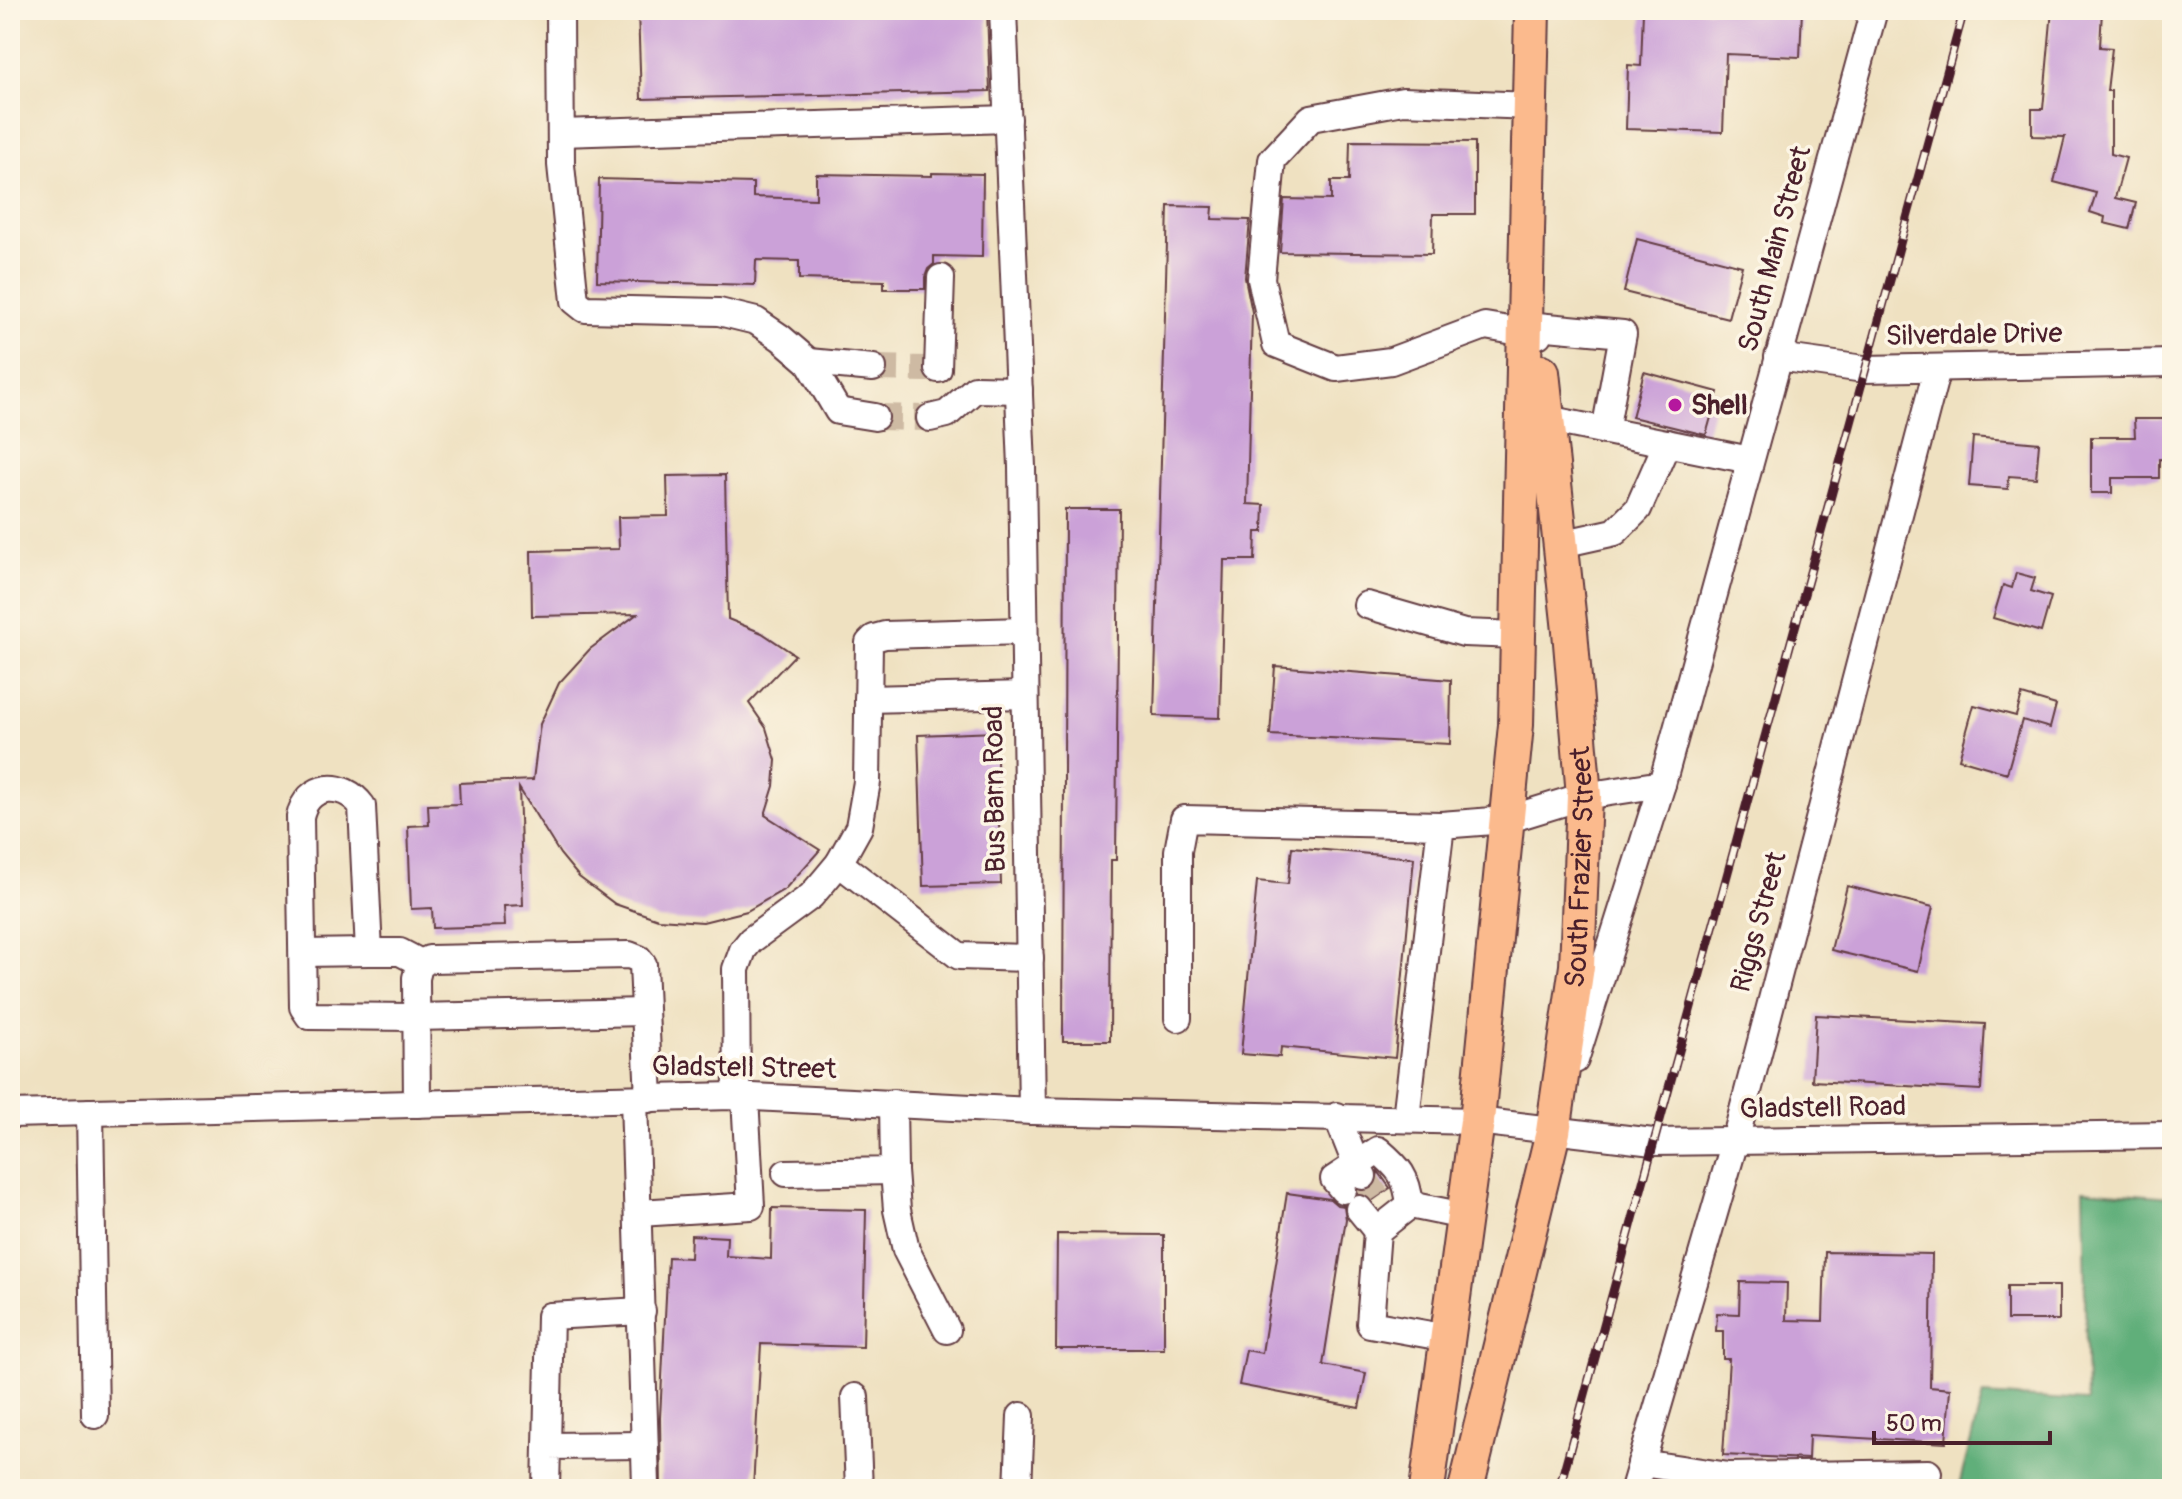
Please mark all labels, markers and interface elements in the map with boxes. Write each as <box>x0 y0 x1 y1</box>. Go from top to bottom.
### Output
street label: South Main Street <box>1731 142 1819 356</box>
street label: Silverdale Drive <box>1885 316 2063 354</box>
place label: Shell <box>1691 388 1748 423</box>
marker: Shell <box>1666 396 1684 414</box>
street label: Bus Barn Road <box>976 705 1014 873</box>
street label: South Frazier Street <box>1557 745 1602 990</box>
street label: Riggs Street <box>1723 847 1795 996</box>
street label: Gladstell Street <box>651 1049 837 1087</box>
street label: Gladstell Road <box>1739 1089 1907 1127</box>
scale bar <box>1874 1395 2050 1445</box>
text: 50 m <box>1886 1409 1942 1438</box>

